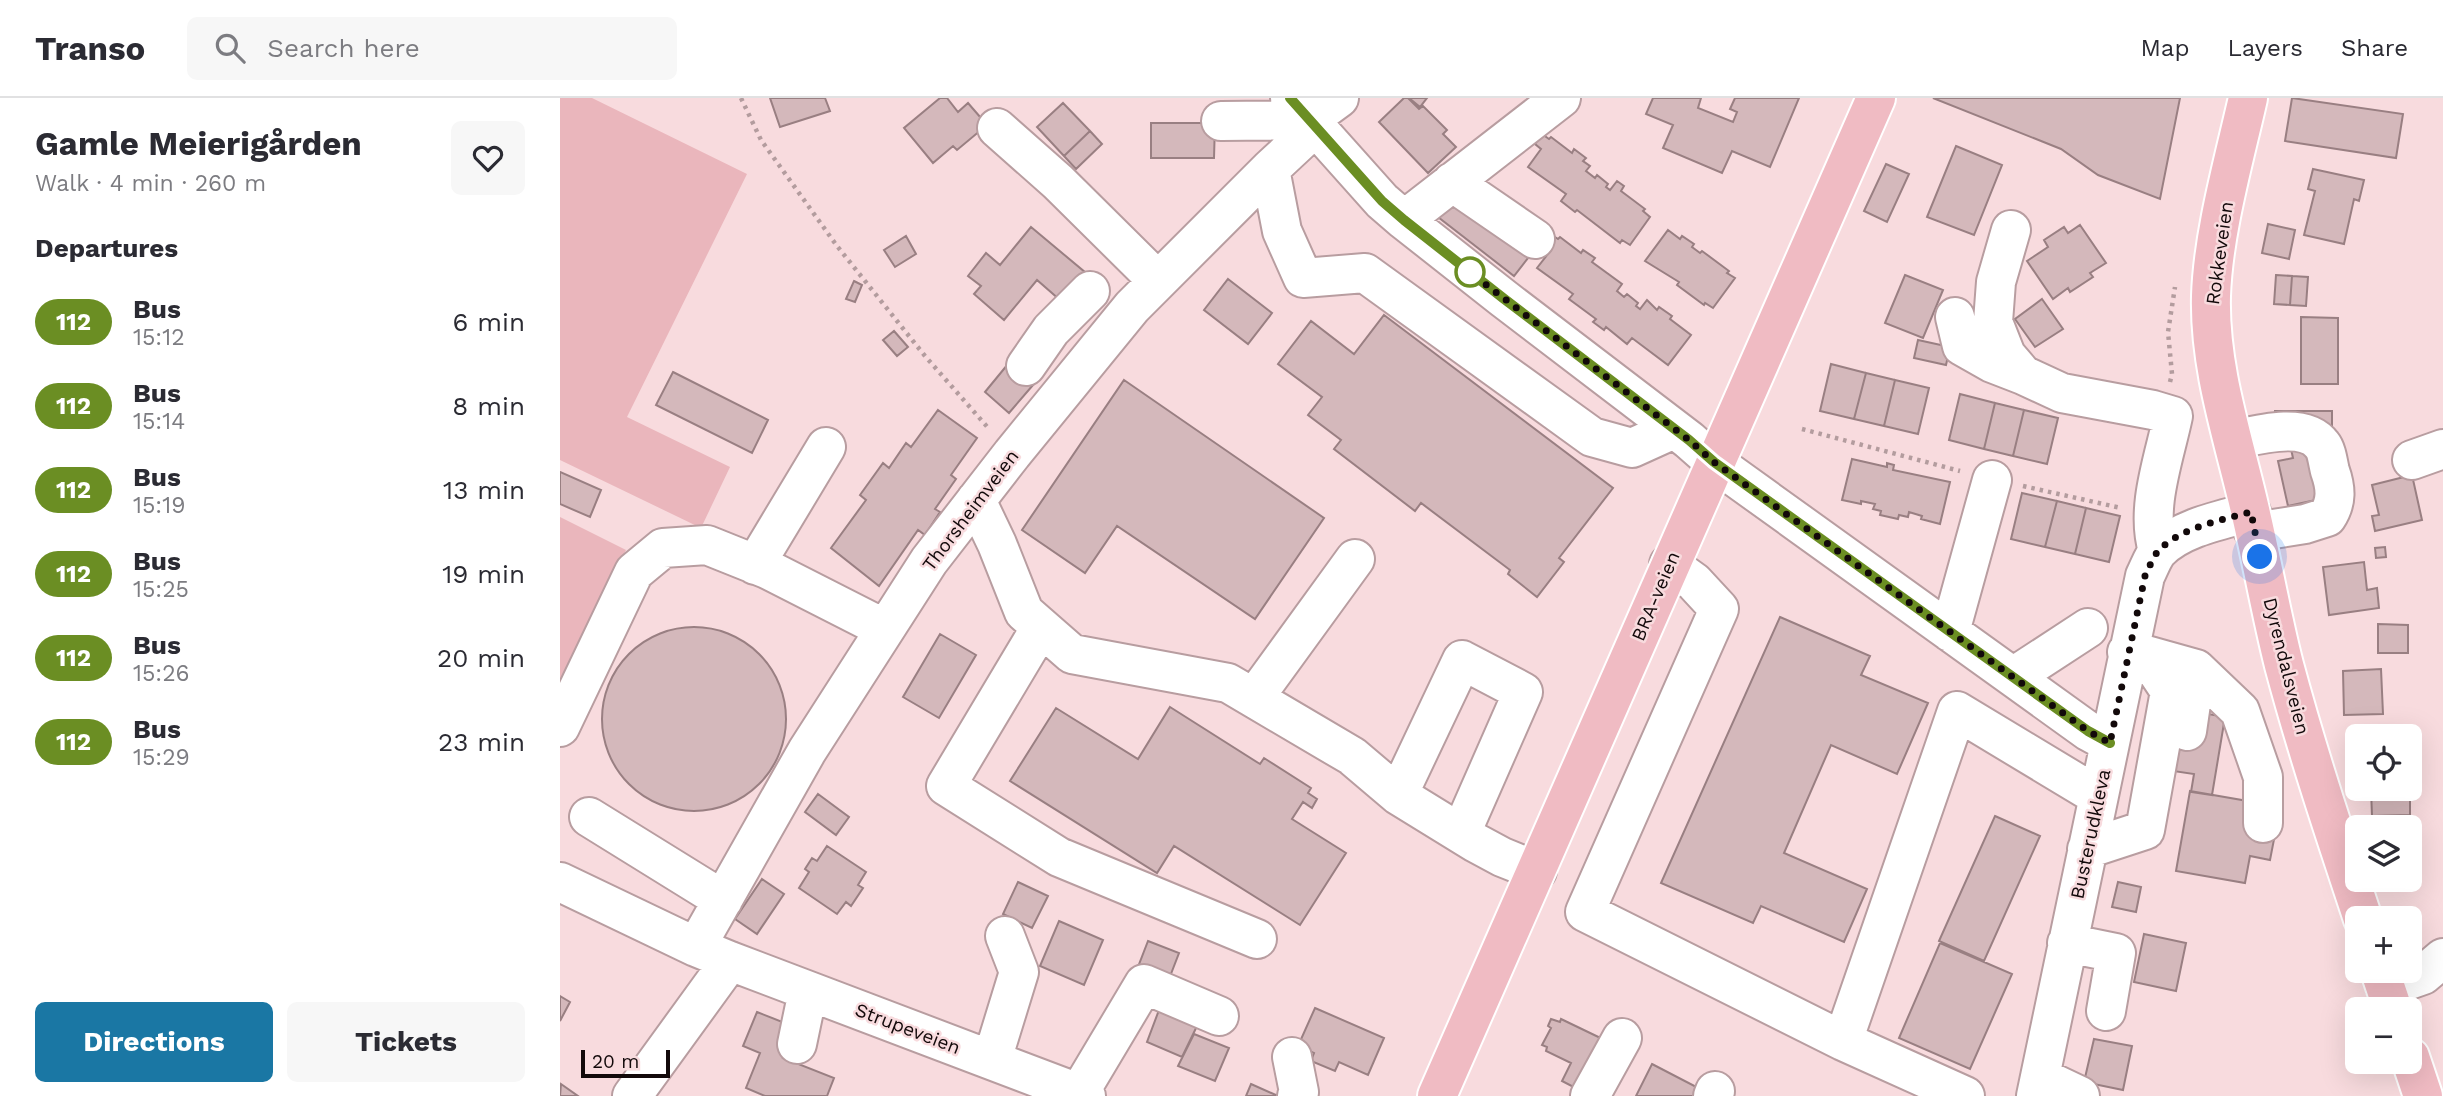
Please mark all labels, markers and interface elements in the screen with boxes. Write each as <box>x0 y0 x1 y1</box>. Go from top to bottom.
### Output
search box <box>187 17 677 80</box>
text: Transo <box>35 29 145 68</box>
icon: search <box>211 29 249 67</box>
text: Search here <box>267 33 420 63</box>
text: Map <box>2141 34 2189 62</box>
text: Layers <box>2227 34 2303 62</box>
text: Share <box>2341 34 2408 62</box>
button: heart <box>451 121 525 195</box>
text: Gamle Meierigården <box>35 124 362 163</box>
text: Walk · 4 min · 260 m <box>35 170 266 197</box>
street label: Rokkeveien <box>2201 200 2238 306</box>
text: Departures <box>35 233 178 263</box>
unlabelled marker <box>1455 257 1485 287</box>
text: Bus <box>133 294 181 324</box>
text: 6 min <box>453 307 525 337</box>
text: 112 <box>56 308 91 336</box>
text: 15:12 <box>133 324 185 351</box>
text: Bus <box>133 378 181 408</box>
text: 8 min <box>452 391 525 421</box>
text: 112 <box>56 392 91 420</box>
text: 15:14 <box>133 408 185 435</box>
street label: Thorsheimveien <box>917 445 1023 575</box>
text: Bus <box>133 462 181 492</box>
text: 13 min <box>443 475 525 505</box>
text: 112 <box>56 476 91 504</box>
text: 15:19 <box>133 492 185 519</box>
your location <box>2242 539 2277 574</box>
text: Bus <box>133 546 181 576</box>
street label: BRA-veien <box>1626 548 1685 644</box>
text: 19 min <box>442 559 525 589</box>
text: 112 <box>56 560 91 588</box>
text: 15:25 <box>133 576 189 603</box>
street label: Dyrendalsveien <box>2258 595 2315 737</box>
text: Bus <box>133 630 181 660</box>
text: 20 min <box>437 643 525 673</box>
text: 112 <box>56 644 91 672</box>
text: 15:26 <box>133 660 190 687</box>
text: Bus <box>133 714 181 744</box>
map controls <box>2345 724 2422 1074</box>
button: locate <box>2345 724 2422 801</box>
text: 23 min <box>438 727 525 757</box>
text: 112 <box>56 728 91 756</box>
text: 15:29 <box>133 744 190 771</box>
street label: Busterudkleva <box>2066 767 2116 901</box>
button: layers <box>2345 815 2422 892</box>
button: + <box>2345 906 2422 983</box>
button: − <box>2345 997 2422 1074</box>
street label: Strupeveien <box>852 998 964 1059</box>
button: Directions <box>35 1002 273 1082</box>
button: Tickets <box>287 1002 525 1082</box>
scale bar <box>581 1047 670 1079</box>
text: 20 m <box>592 1050 639 1073</box>

